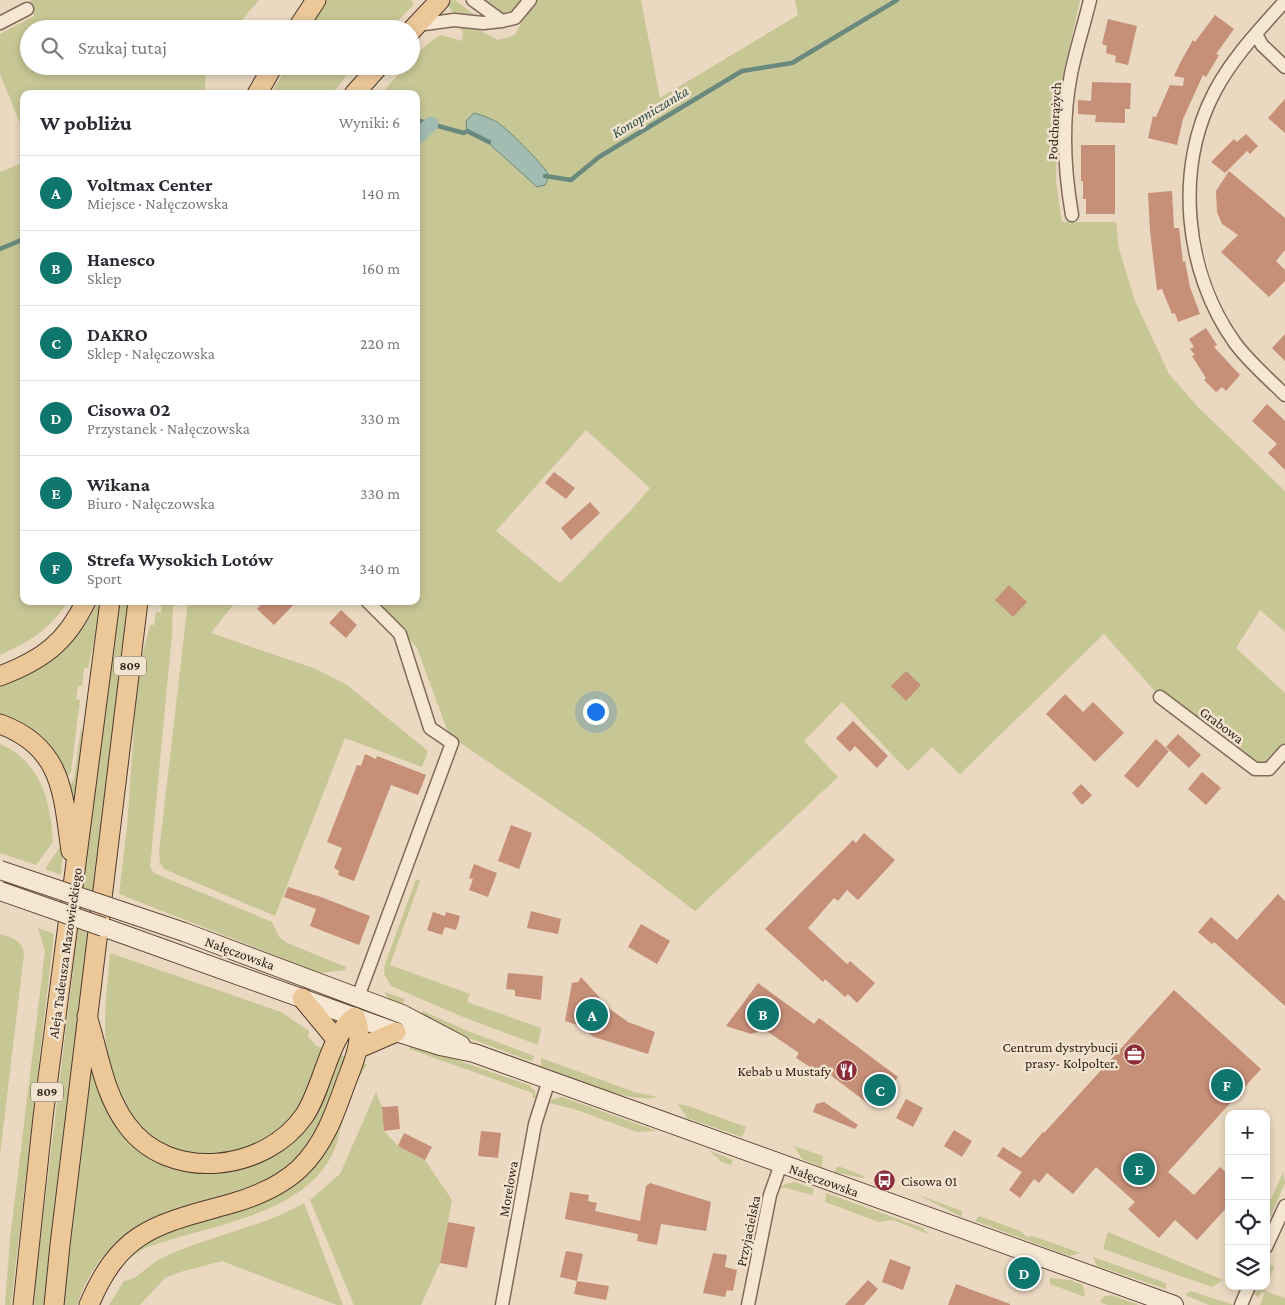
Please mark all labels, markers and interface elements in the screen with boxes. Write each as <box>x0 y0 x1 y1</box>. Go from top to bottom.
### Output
search box <box>20 20 420 75</box>
icon: search <box>38 34 66 62</box>
text: Szukaj tutaj <box>78 37 167 58</box>
street label: Podchorążych <box>1044 81 1064 160</box>
water label: Konopniczanka <box>609 83 692 142</box>
text: W pobliżu <box>40 111 132 135</box>
text: Wyniki: 6 <box>339 114 400 131</box>
text: Voltmax Center <box>87 174 213 195</box>
text: A <box>51 185 61 202</box>
text: 140 m <box>362 185 400 202</box>
text: Miejsce · Nałęczowska <box>87 195 228 212</box>
text: Hanesco <box>87 249 155 270</box>
text: B <box>51 260 61 277</box>
text: 160 m <box>362 260 400 277</box>
text: Sklep <box>87 270 122 287</box>
text: DAKRO <box>87 324 148 345</box>
text: C <box>51 335 61 352</box>
text: 220 m <box>360 335 400 352</box>
text: Sklep · Nałęczowska <box>87 345 215 362</box>
text: Cisowa 02 <box>87 399 170 420</box>
text: D <box>50 410 62 427</box>
text: 330 m <box>360 410 400 427</box>
text: Przystanek · Nałęczowska <box>87 420 250 437</box>
text: Wikana <box>87 474 150 495</box>
text: E <box>51 485 61 502</box>
text: 330 m <box>360 485 400 502</box>
text: Biuro · Nałęczowska <box>87 495 215 512</box>
text: Strefa Wysokich Lotów <box>87 549 273 570</box>
text: F <box>52 560 60 577</box>
text: 340 m <box>359 560 400 577</box>
text: Sport <box>87 570 122 587</box>
road number: 809 <box>114 656 146 676</box>
your location <box>583 699 609 725</box>
street label: Grabowa <box>1197 703 1248 747</box>
street label: Aleja Tadeusza Mazowieckiego <box>45 866 86 1040</box>
street label: Nałęczowska <box>203 933 277 973</box>
pin: B <box>747 995 779 1033</box>
pin: A <box>576 996 608 1034</box>
place label: Centrum dystrybucji prasy- Kolpolter. <box>1002 1039 1118 1071</box>
office icon: Centrum dystrybucji prasy- Kolpolter. <box>1122 1043 1146 1067</box>
restaurant icon: Kebab u Mustafy <box>835 1059 859 1083</box>
place label: Kebab u Mustafy <box>738 1063 832 1079</box>
pin: F <box>1211 1066 1243 1104</box>
pin: C <box>864 1071 896 1109</box>
road number: 809 <box>31 1082 63 1102</box>
map controls <box>1225 1110 1270 1290</box>
button: + <box>1225 1110 1270 1155</box>
pin: E <box>1123 1150 1155 1188</box>
button: − <box>1225 1155 1270 1200</box>
street label: Morelowa <box>495 1159 521 1218</box>
street label: Nałęczowska <box>787 1160 861 1200</box>
bus stop icon: Cisowa 01 <box>873 1169 897 1193</box>
place label: Cisowa 01 <box>901 1173 958 1189</box>
street label: Przyjacielska <box>733 1194 764 1268</box>
button: locate <box>1225 1200 1270 1245</box>
button: layers <box>1225 1245 1270 1290</box>
pin: D <box>1008 1254 1040 1292</box>

